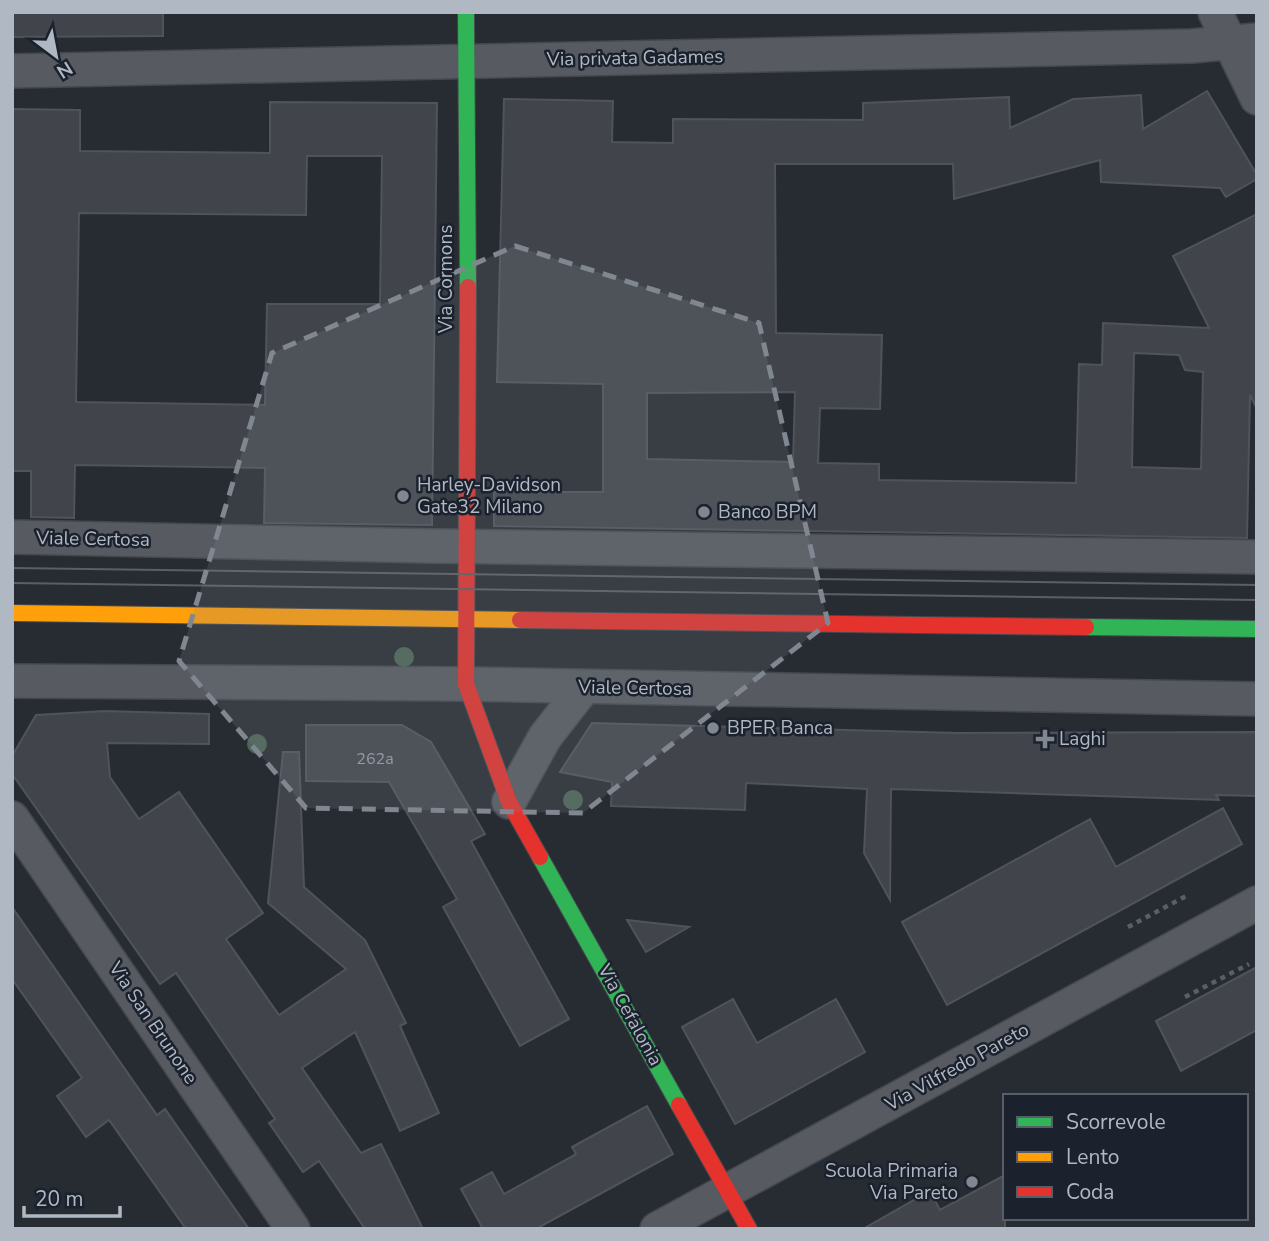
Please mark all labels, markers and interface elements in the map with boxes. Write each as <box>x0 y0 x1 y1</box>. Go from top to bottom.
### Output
north arrow <box>21 21 91 91</box>
street label: Via privata Gadames <box>546 43 723 73</box>
text: N <box>52 55 77 84</box>
street label: Via Cormons <box>433 225 459 334</box>
place label: Harley-Davidson Gate32 Milano <box>417 472 561 520</box>
marker: Harley-Davidson Gate32 Milano <box>395 488 411 504</box>
place label: Banco BPM <box>718 499 817 525</box>
marker: Banco BPM <box>696 504 712 520</box>
street label: Viale Certosa <box>35 525 150 553</box>
street label: Viale Certosa <box>577 674 692 702</box>
place label: BPER Banca <box>727 715 833 741</box>
marker: BPER Banca <box>705 720 721 736</box>
place label: Laghi <box>1059 726 1106 752</box>
marker: Laghi <box>1037 731 1053 747</box>
house number: 262a <box>356 748 394 770</box>
street label: Via San Brunone <box>102 956 204 1089</box>
street label: Via Cefalonia <box>591 959 669 1070</box>
street label: Via Vilfredo Pareto <box>880 1017 1034 1118</box>
legend <box>1003 1094 1248 1220</box>
text: Scorrevole <box>1066 1108 1166 1136</box>
text: Lento <box>1066 1143 1119 1171</box>
place label: Scuola Primaria Via Pareto <box>825 1158 958 1206</box>
scale bar <box>24 1174 121 1218</box>
marker: Scuola Primaria Via Pareto <box>964 1174 980 1190</box>
text: Coda <box>1066 1178 1114 1206</box>
text: 20 m <box>35 1185 84 1213</box>

